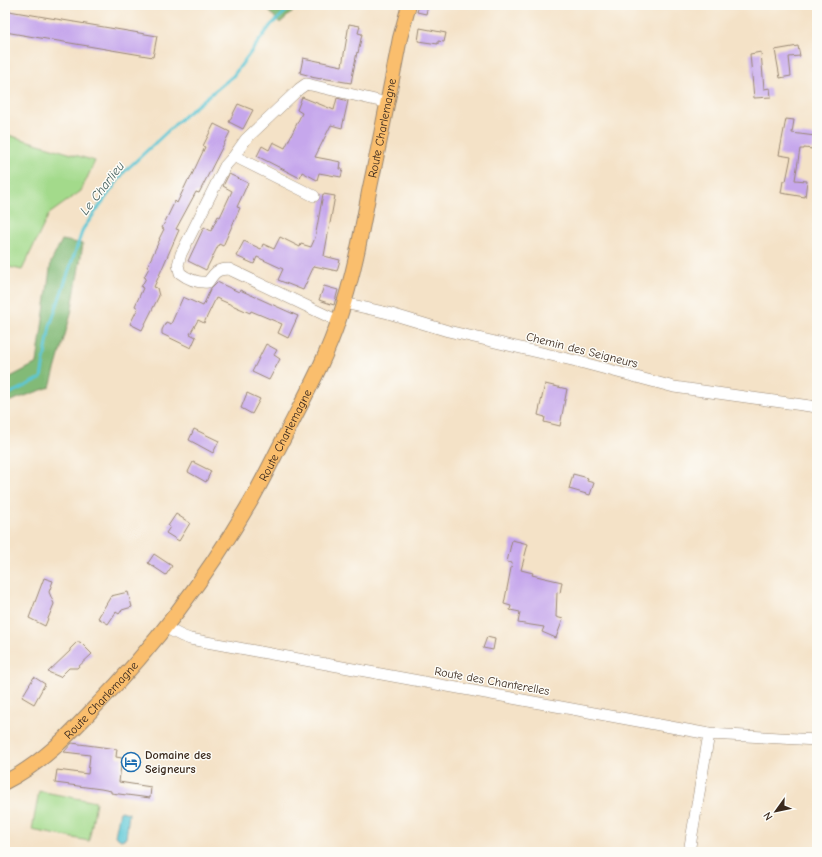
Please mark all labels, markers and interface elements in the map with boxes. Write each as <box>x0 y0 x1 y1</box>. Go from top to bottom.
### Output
street label: Route Charlemagne <box>365 77 399 179</box>
water label: Le Charlieu <box>77 158 127 218</box>
street label: Chemin des Seigneurs <box>525 329 639 371</box>
street label: Route Charlemagne <box>256 387 315 484</box>
street label: Route Charlemagne <box>61 658 141 742</box>
street label: Route des Chanterelles <box>433 664 551 698</box>
place label: Domaine des Seigneurs <box>145 748 211 776</box>
hotel icon: Domaine des Seigneurs <box>120 751 142 773</box>
north arrow <box>756 791 796 831</box>
text: N <box>761 810 775 823</box>

